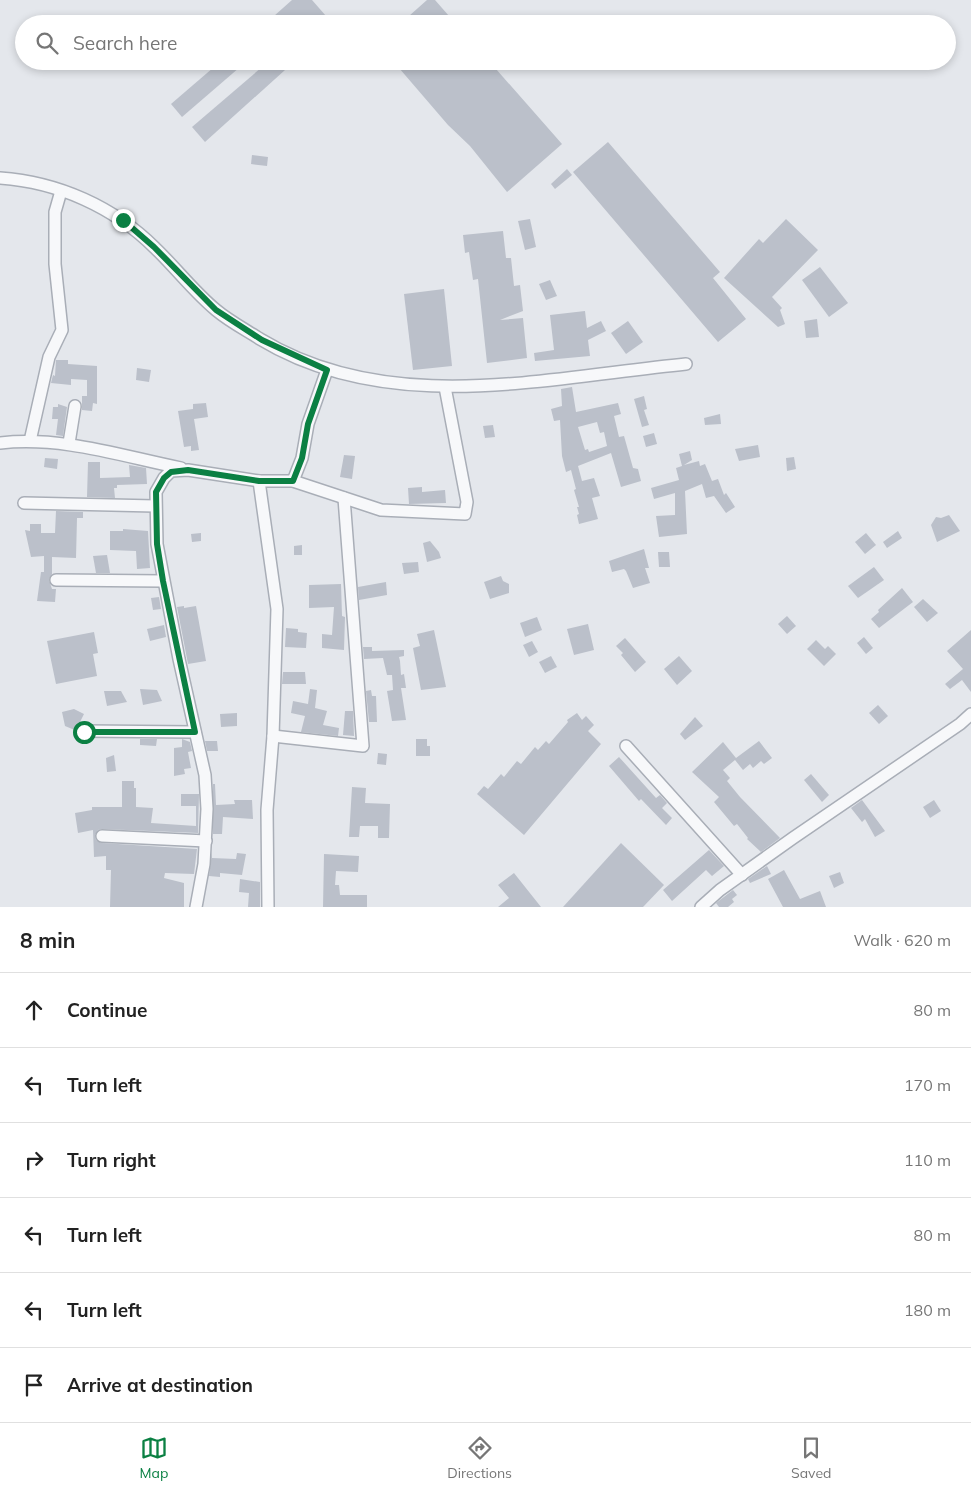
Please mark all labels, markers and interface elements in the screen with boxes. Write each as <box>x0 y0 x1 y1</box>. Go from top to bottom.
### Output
search box <box>15 15 956 70</box>
icon: search <box>33 29 61 57</box>
text: Search here <box>73 31 177 55</box>
route end <box>112 209 135 232</box>
route start <box>73 721 96 744</box>
text: 8 min <box>20 927 75 953</box>
text: Walk · 620 m <box>853 930 951 950</box>
icon: ahead <box>20 996 48 1024</box>
text: Continue <box>67 998 147 1022</box>
text: 80 m <box>914 1000 951 1020</box>
icon: left <box>20 1071 48 1099</box>
text: Turn left <box>67 1073 142 1097</box>
text: 170 m <box>904 1075 951 1095</box>
icon: right <box>20 1146 48 1174</box>
text: Turn right <box>67 1148 156 1172</box>
text: 110 m <box>904 1150 951 1170</box>
icon: left <box>20 1221 48 1249</box>
text: Turn left <box>67 1223 142 1247</box>
text: 80 m <box>914 1225 951 1245</box>
icon: left <box>20 1296 48 1324</box>
text: Turn left <box>67 1298 142 1322</box>
text: 180 m <box>904 1300 951 1320</box>
icon: arrive <box>20 1371 48 1399</box>
text: Arrive at destination <box>67 1373 253 1397</box>
tab: Map <box>140 1434 168 1482</box>
tab: Directions <box>447 1434 512 1482</box>
tab: Saved <box>791 1434 831 1482</box>

